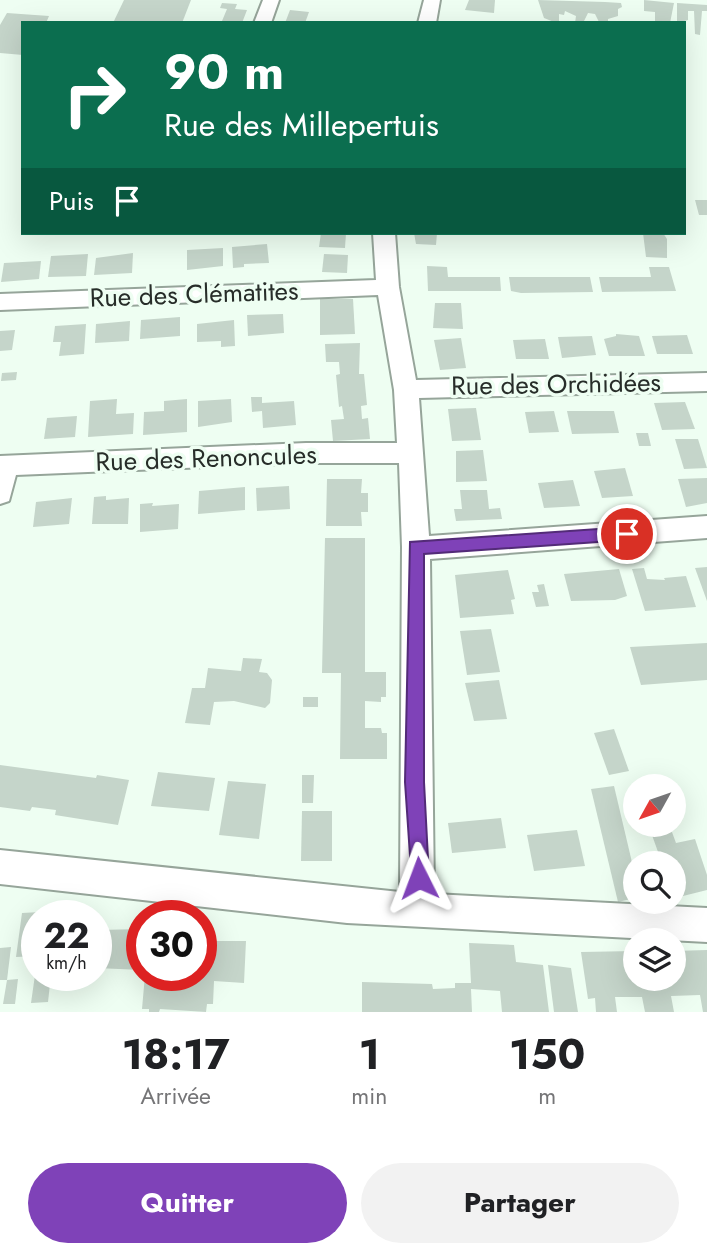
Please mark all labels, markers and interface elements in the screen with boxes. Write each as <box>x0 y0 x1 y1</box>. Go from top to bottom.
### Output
text: 90 m <box>164 37 284 107</box>
icon: right <box>49 49 140 140</box>
text: Rue des Millepertuis <box>164 102 439 148</box>
text: Puis <box>49 182 94 220</box>
icon: arrive <box>108 182 146 220</box>
street label: Rue des Clématites <box>89 271 299 317</box>
street label: Rue des Orchidées <box>451 363 661 405</box>
street label: Rue des Renoncules <box>95 435 317 481</box>
pin <box>597 504 657 564</box>
icon: arrive <box>608 515 646 553</box>
north arrow <box>623 774 686 836</box>
map controls <box>623 774 686 991</box>
position arrow <box>382 841 456 915</box>
button: search <box>623 851 686 914</box>
speed limit sign: 30 <box>126 900 217 991</box>
text: 22 <box>44 911 89 961</box>
button: layers <box>623 928 686 991</box>
text: km/h <box>46 950 87 976</box>
text: 18:17 <box>122 1024 230 1085</box>
text: 1 <box>359 1024 380 1085</box>
text: 150 <box>509 1024 585 1085</box>
text: Arrivée <box>140 1079 211 1113</box>
text: min <box>351 1079 387 1113</box>
text: m <box>538 1079 556 1113</box>
button: Quitter <box>28 1163 347 1243</box>
button: Partager <box>361 1163 679 1243</box>

